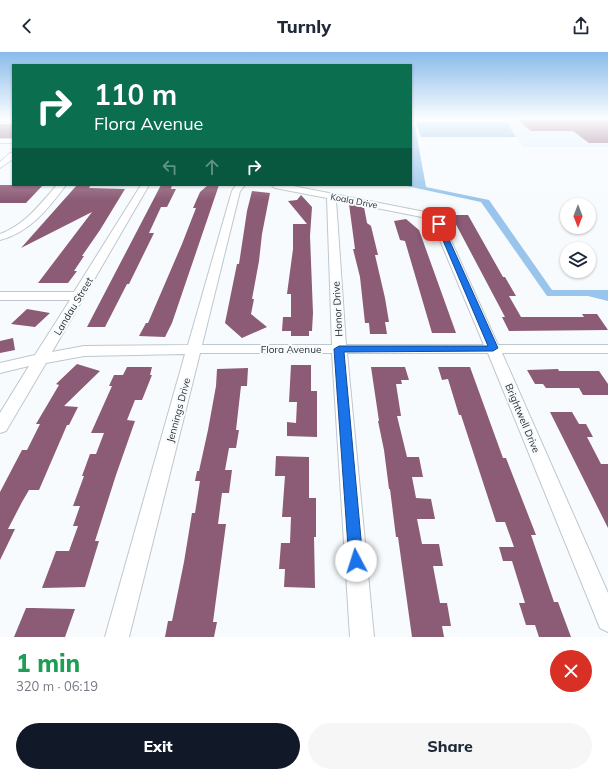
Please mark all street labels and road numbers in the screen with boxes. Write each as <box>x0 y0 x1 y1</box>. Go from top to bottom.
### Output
street label: Koala Drive <box>330 191 379 210</box>
street label: Landau Street <box>51 274 96 338</box>
street label: Honor Drive <box>330 281 345 337</box>
street label: Flora Avenue <box>261 343 321 356</box>
street label: Jennings Drive <box>164 376 193 444</box>
street label: Brightwell Drive <box>502 382 543 455</box>

